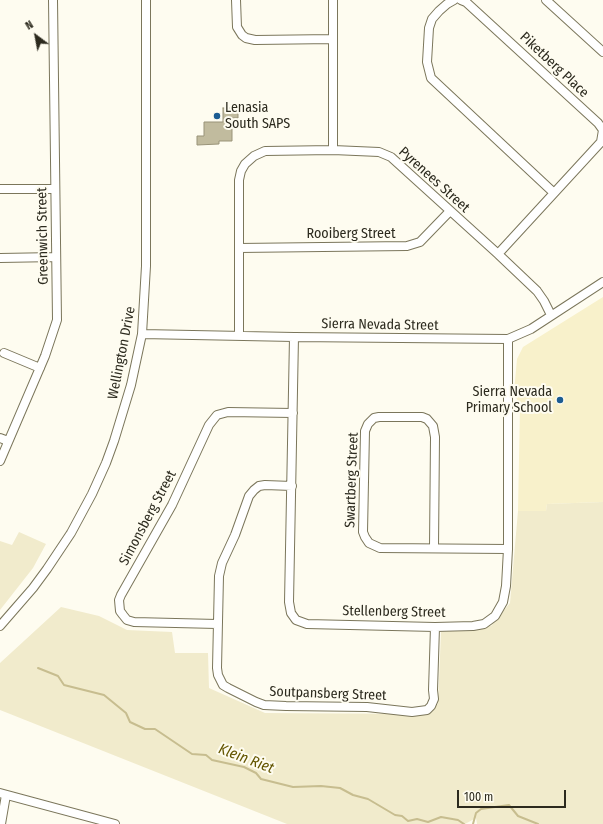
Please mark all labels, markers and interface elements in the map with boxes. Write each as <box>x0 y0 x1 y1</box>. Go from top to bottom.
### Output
north arrow <box>16 16 56 56</box>
text: N <box>23 18 36 33</box>
street label: Piketberg Place <box>516 29 592 101</box>
place label: Lenasia South SAPS <box>225 100 290 132</box>
marker: Lenasia South SAPS <box>212 111 222 121</box>
street label: Pyrenees Street <box>395 144 473 216</box>
street label: Greenwich Street <box>34 187 52 285</box>
street label: Rooiberg Street <box>306 226 396 242</box>
street label: Wellington Drive <box>105 305 139 401</box>
street label: Sierra Nevada Street <box>321 316 439 334</box>
place label: Sierra Nevada Primary School <box>466 384 552 416</box>
marker: Sierra Nevada Primary School <box>555 395 565 405</box>
street label: Swartberg Street <box>342 432 362 528</box>
street label: Simonsberg Street <box>116 468 180 568</box>
street label: Stellenberg Street <box>342 603 446 621</box>
street label: Soutpansberg Street <box>269 684 387 704</box>
water label: Klein Riet <box>216 740 276 778</box>
scale bar <box>459 782 568 808</box>
text: 100 m <box>464 790 493 804</box>

